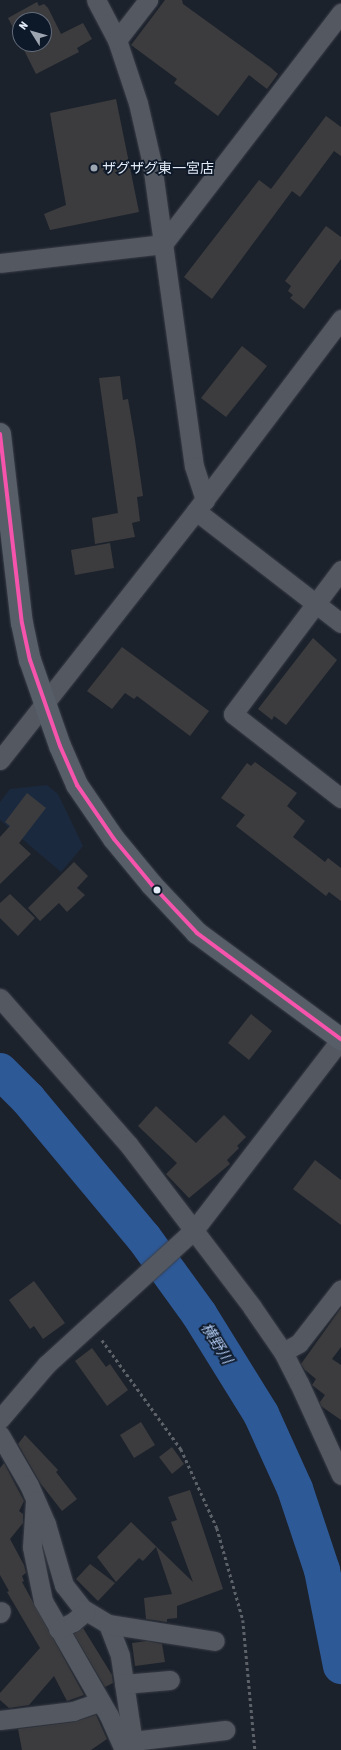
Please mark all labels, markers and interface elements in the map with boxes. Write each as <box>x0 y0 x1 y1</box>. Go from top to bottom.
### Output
north arrow <box>12 12 52 52</box>
text: N <box>16 19 30 32</box>
place label: ザグザグ東一宮店 <box>102 160 214 176</box>
marker: ザグザグ東一宮店 <box>89 163 99 173</box>
unlabelled marker <box>152 885 162 895</box>
water label: 横野川 <box>197 1319 237 1367</box>

